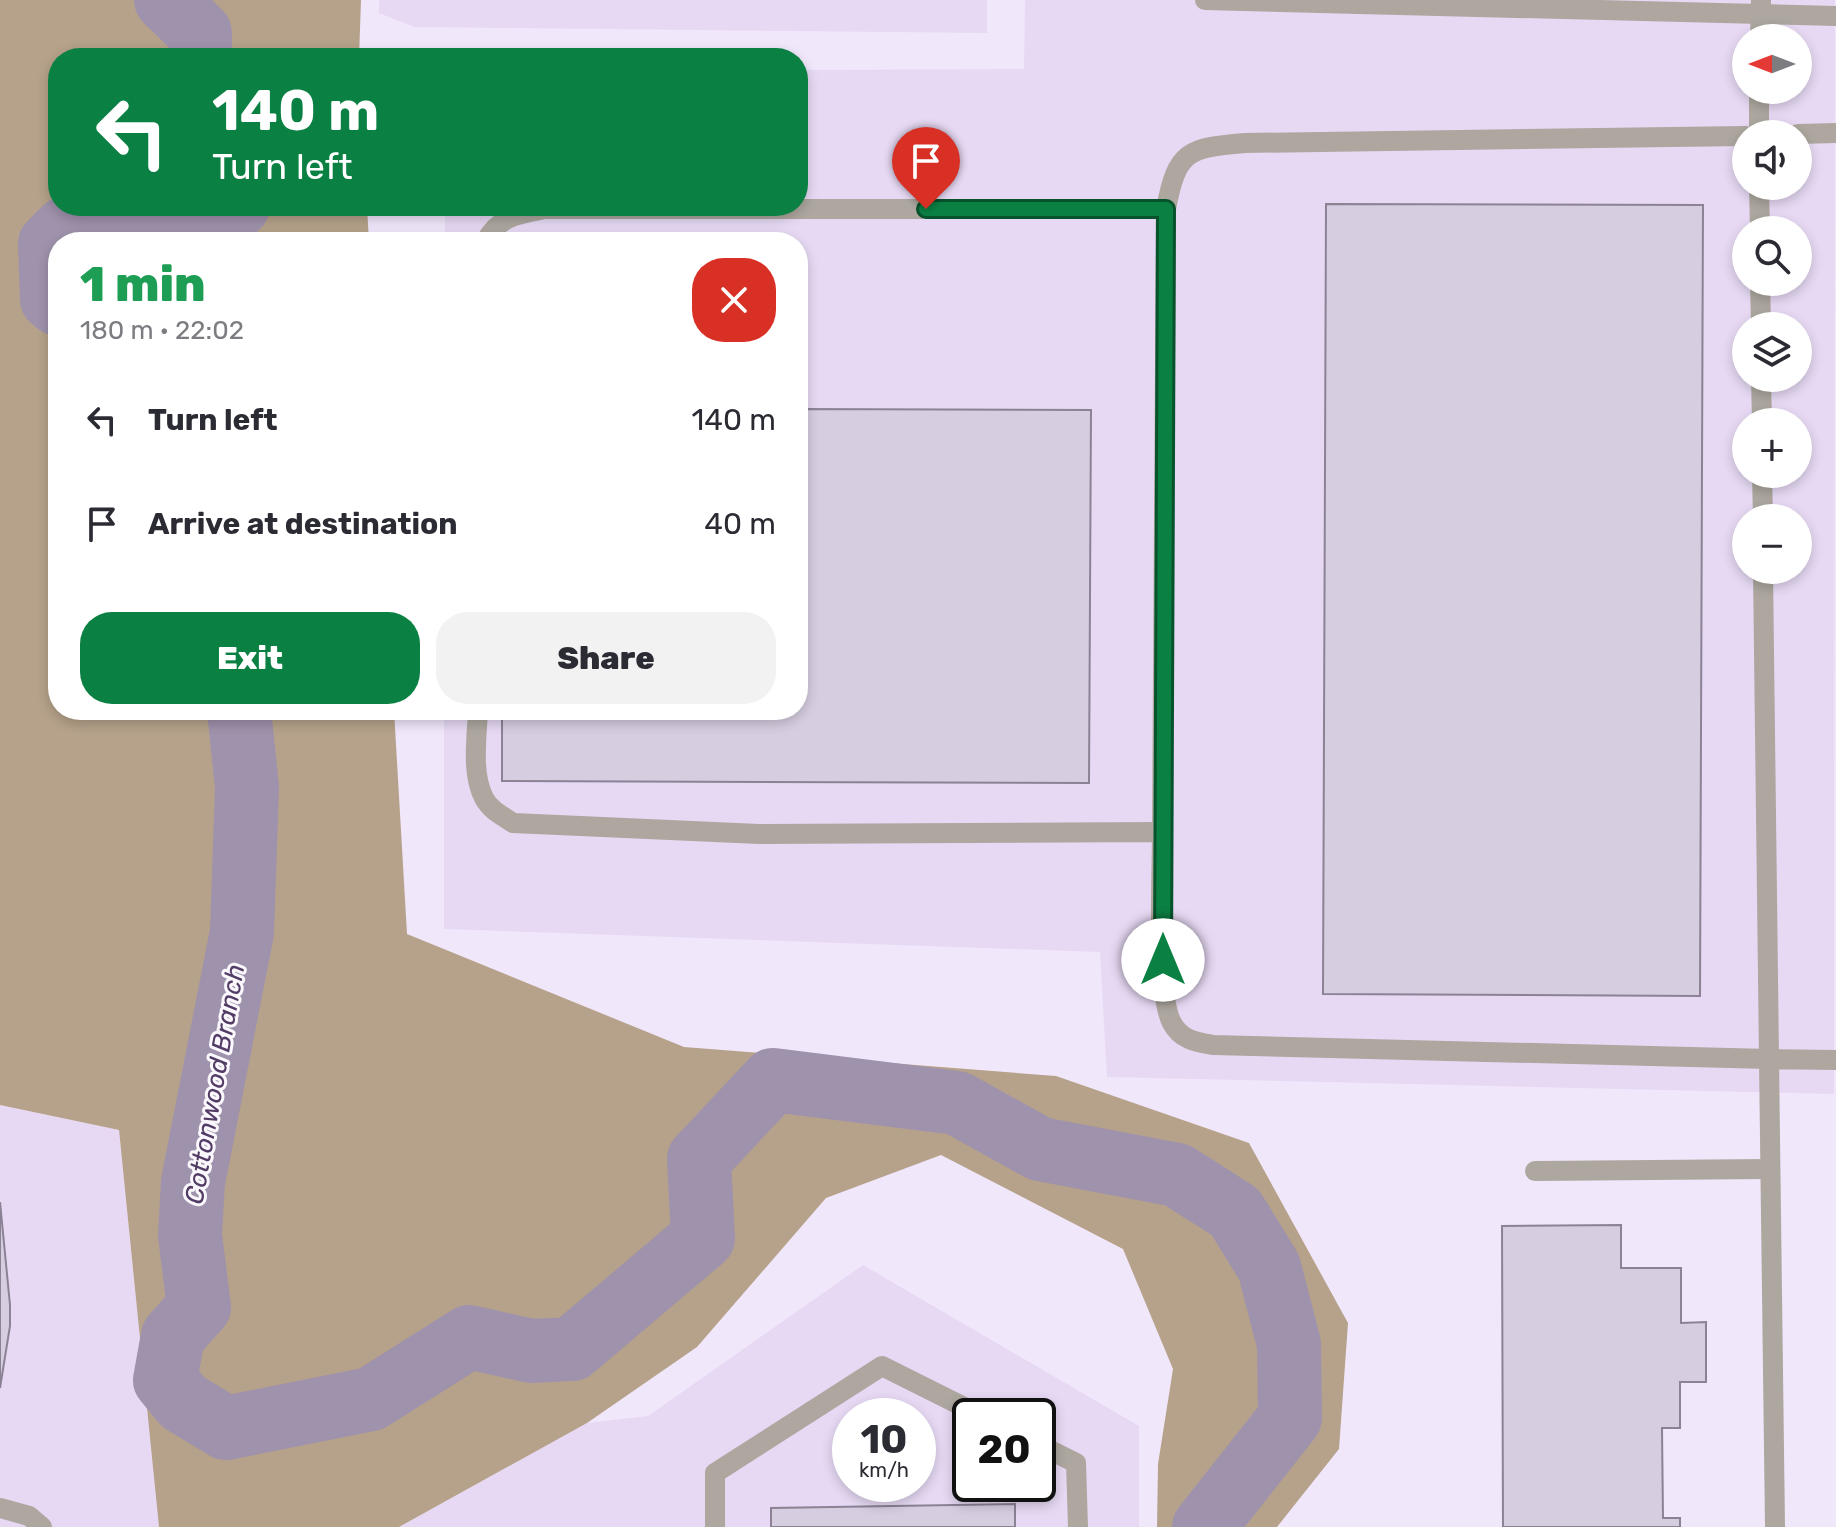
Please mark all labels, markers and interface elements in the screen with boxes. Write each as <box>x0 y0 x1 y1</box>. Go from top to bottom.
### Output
north arrow <box>1732 24 1812 104</box>
map controls <box>1732 24 1812 584</box>
text: 140 m <box>212 78 379 144</box>
icon: left <box>80 80 184 184</box>
button: sound <box>1732 120 1812 200</box>
pin <box>892 127 960 209</box>
icon: arrive <box>904 139 948 183</box>
text: Turn left <box>212 145 353 188</box>
button: search <box>1732 216 1812 296</box>
text: 1 min <box>80 256 206 313</box>
button: close <box>692 258 776 342</box>
button: layers <box>1732 312 1812 392</box>
text: 180 m · 22:02 <box>80 315 244 346</box>
icon: left <box>80 398 124 442</box>
text: Turn left <box>148 402 278 438</box>
text: 140 m <box>691 402 776 438</box>
button: + <box>1732 408 1812 488</box>
icon: arrive <box>80 502 124 546</box>
button: − <box>1732 504 1812 584</box>
text: Arrive at destination <box>148 506 458 542</box>
text: 40 m <box>704 506 776 542</box>
button: Exit <box>80 612 420 704</box>
button: Share <box>436 612 776 704</box>
position arrow <box>1121 918 1205 1002</box>
water label: Cottonwood Branch <box>179 962 251 1206</box>
speed limit sign: 20 <box>952 1398 1056 1502</box>
text: 10 <box>860 1416 908 1463</box>
text: km/h <box>859 1458 909 1482</box>

